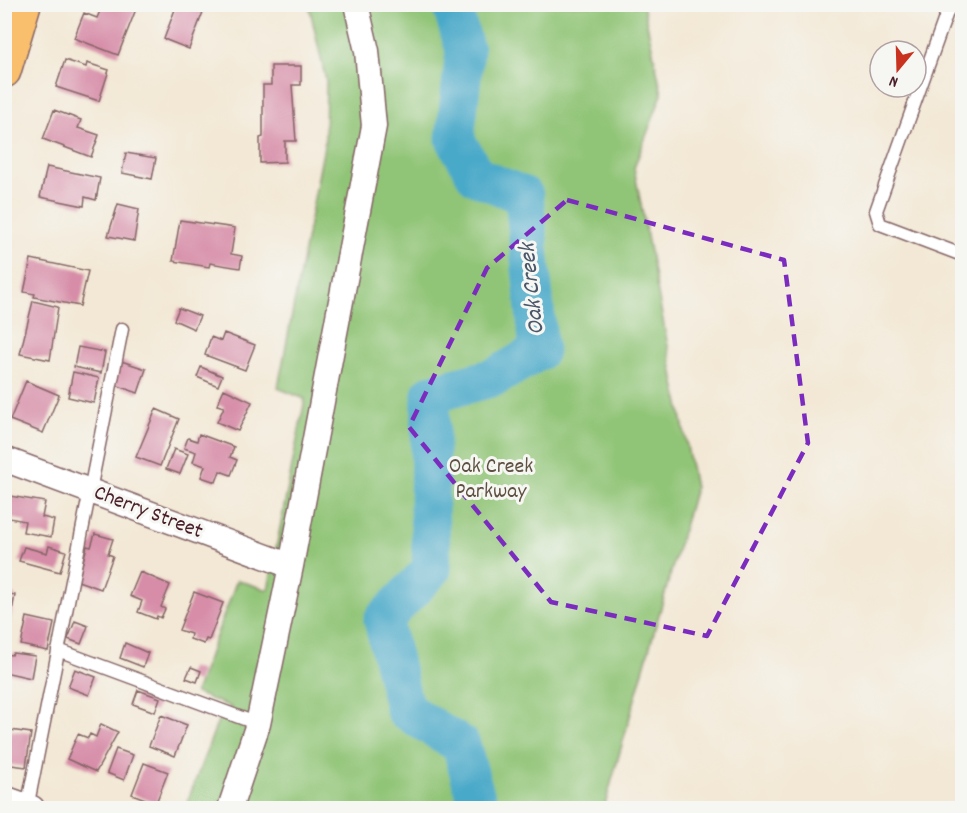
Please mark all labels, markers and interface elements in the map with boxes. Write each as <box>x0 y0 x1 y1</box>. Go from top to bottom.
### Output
north arrow <box>868 39 928 99</box>
text: N <box>886 69 901 93</box>
water label: Oak Creek <box>511 239 555 337</box>
park label: Oak Creek Parkway <box>449 452 533 508</box>
street label: Cherry Street <box>89 478 207 548</box>

